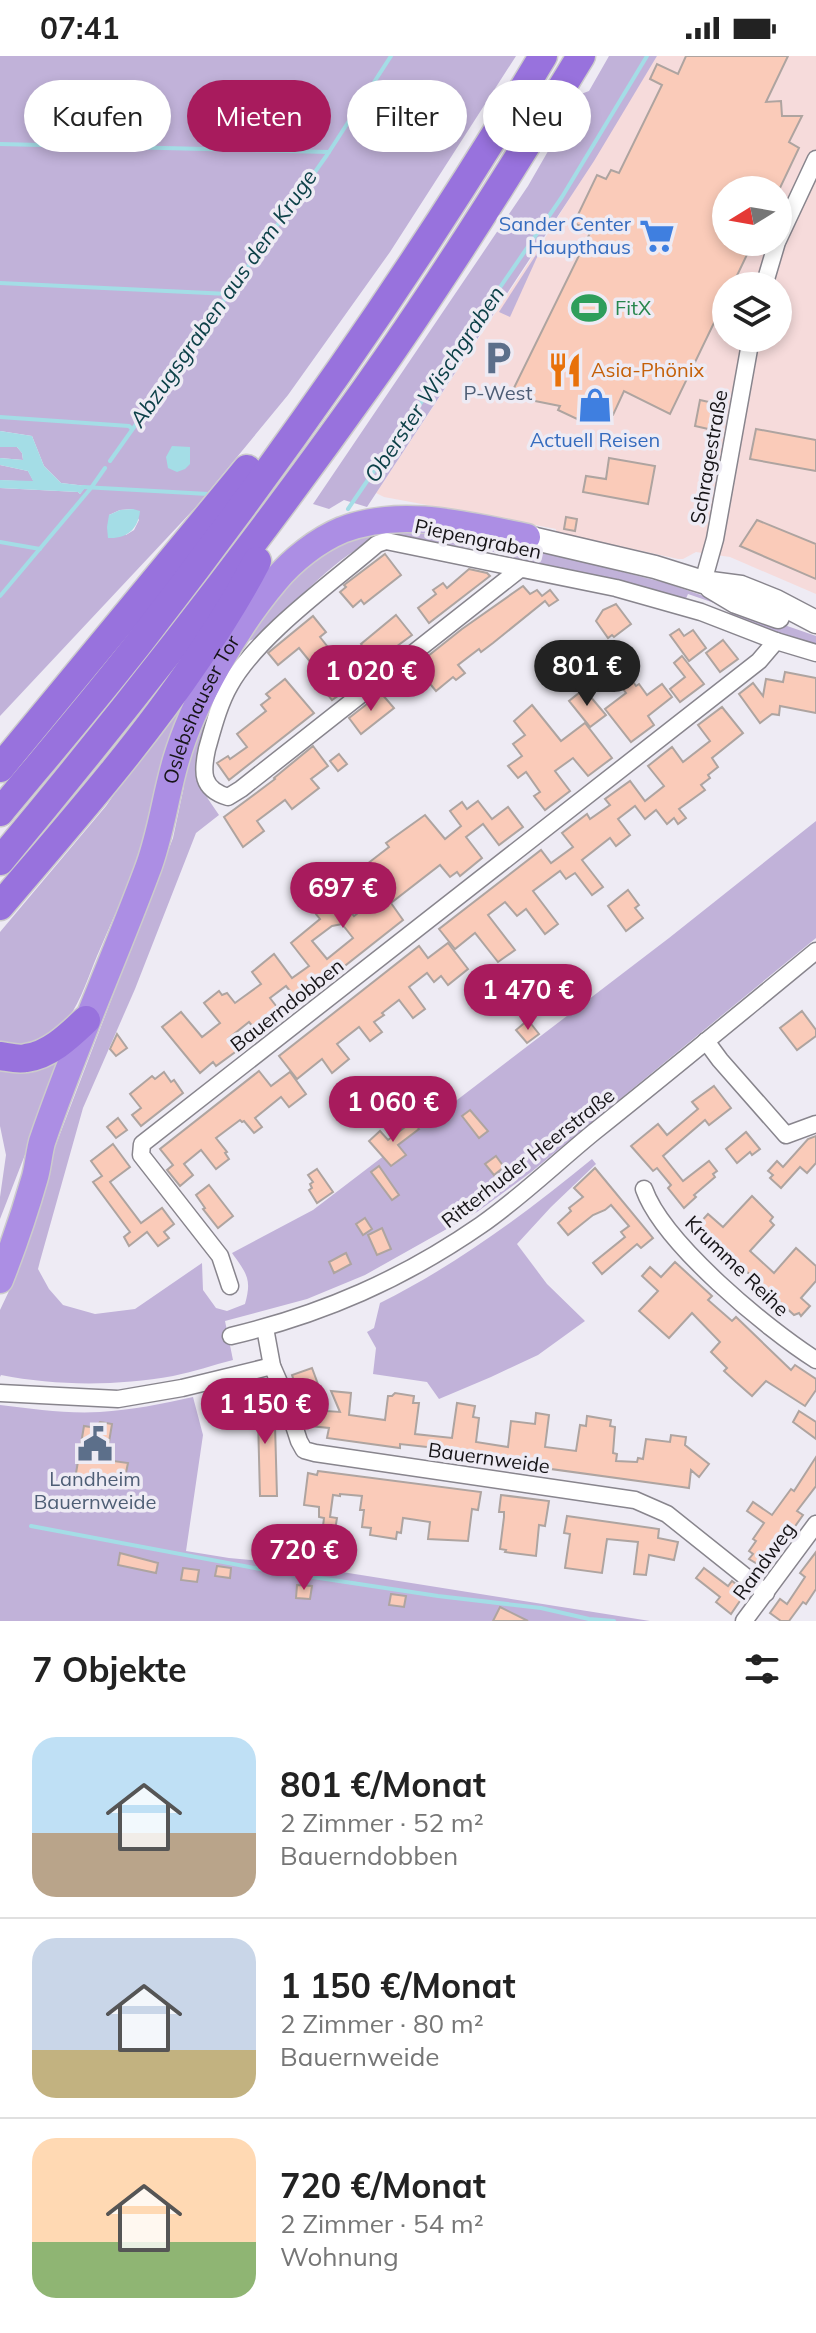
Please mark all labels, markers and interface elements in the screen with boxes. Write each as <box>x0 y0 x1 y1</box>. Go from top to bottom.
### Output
text: 07:41 <box>40 9 119 47</box>
chip: Kaufen <box>24 80 171 152</box>
chip: Mieten <box>187 80 331 152</box>
chip: Filter <box>347 80 467 152</box>
chip: Neu <box>483 80 591 152</box>
water label: Abzugsgraben aus dem Kruge <box>123 164 323 433</box>
north arrow <box>712 176 792 256</box>
map controls <box>712 176 792 352</box>
place label: Sander Center Haupthaus <box>499 211 632 259</box>
supermarket icon: Sander Center Haupthaus <box>638 217 676 255</box>
button: layers <box>712 272 792 352</box>
water label: Oberster Wischgraben <box>358 280 510 488</box>
sports icon: FitX <box>570 289 608 327</box>
place label: FitX <box>615 295 651 320</box>
parking icon: P-West <box>479 339 517 377</box>
restaurant icon: Asia-Phönix <box>546 351 584 389</box>
place label: Asia-Phönix <box>591 357 704 382</box>
place label: P-West <box>464 380 532 405</box>
shop icon: Actuell Reisen <box>576 386 614 424</box>
street label: Schragestraße <box>684 388 733 526</box>
place label: Actuell Reisen <box>530 427 660 452</box>
street label: Piepengraben <box>412 513 544 564</box>
street label: Oslebshauser Tor <box>157 630 245 787</box>
pin: 801 € <box>531 640 643 708</box>
pin: 1 020 € <box>297 645 445 713</box>
text: 801 € <box>552 649 622 682</box>
text: 1 020 € <box>325 654 417 687</box>
pin: 697 € <box>287 862 399 930</box>
text: 697 € <box>308 871 378 904</box>
street label: Bauerndobben <box>225 953 348 1057</box>
pin: 1 470 € <box>454 964 602 1032</box>
text: 1 470 € <box>482 973 574 1006</box>
pin: 1 060 € <box>319 1076 467 1144</box>
street label: Ritterhuder Heerstraße <box>436 1082 619 1233</box>
text: 1 060 € <box>347 1085 439 1118</box>
street label: Krumme Reihe <box>680 1210 794 1321</box>
pin: 1 150 € <box>191 1378 339 1446</box>
text: 1 150 € <box>219 1387 311 1420</box>
public building icon: Landheim Bauernweide <box>76 1425 114 1463</box>
street label: Bauernweide <box>427 1437 552 1478</box>
place label: Landheim Bauernweide <box>34 1466 156 1514</box>
street label: Randweg <box>727 1517 800 1604</box>
pin: 720 € <box>248 1524 360 1592</box>
text: 720 € <box>269 1533 339 1566</box>
icon: filters <box>740 1647 784 1691</box>
text: 7 Objekte <box>32 1648 187 1691</box>
text: 801 €/Monat <box>280 1763 486 1806</box>
icon: home <box>96 1769 192 1865</box>
text: 2 Zimmer · 52 m² <box>280 1806 484 1839</box>
text: Bauerndobben <box>280 1839 458 1872</box>
text: 1 150 €/Monat <box>280 1964 516 2007</box>
icon: home <box>96 1970 192 2066</box>
text: 2 Zimmer · 80 m² <box>280 2007 484 2040</box>
text: Bauernweide <box>280 2040 439 2073</box>
text: 720 €/Monat <box>280 2164 486 2207</box>
icon: home <box>96 2170 192 2266</box>
text: 2 Zimmer · 54 m² <box>280 2207 484 2240</box>
text: Wohnung <box>280 2240 399 2273</box>

